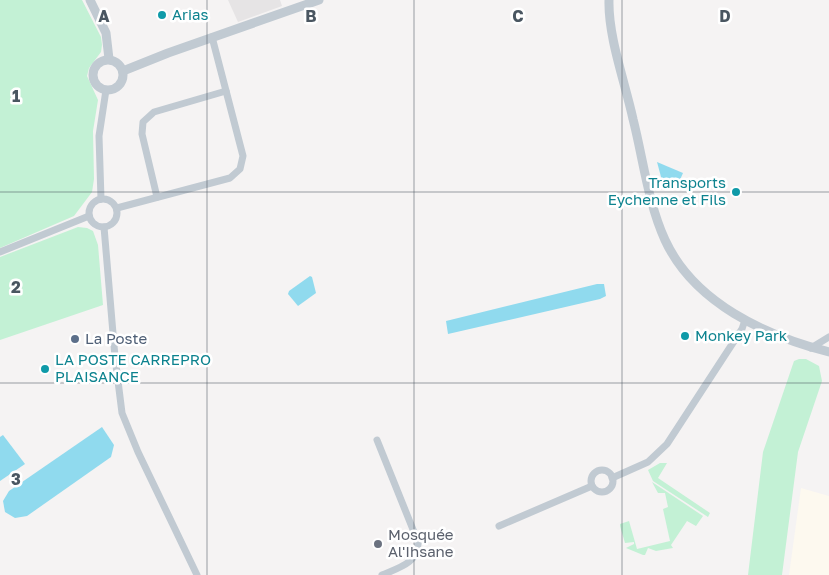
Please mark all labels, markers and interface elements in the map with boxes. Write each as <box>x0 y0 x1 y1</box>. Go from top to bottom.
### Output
place label: Arias <box>172 5 208 23</box>
text: A <box>98 6 110 26</box>
text: B <box>305 6 317 26</box>
text: C <box>512 6 524 26</box>
text: D <box>719 6 731 26</box>
marker: Arias <box>156 9 168 21</box>
text: 1 <box>12 86 20 106</box>
place label: Transports Eychenne et Fils <box>608 173 726 208</box>
marker: Transports Eychenne et Fils <box>730 186 742 198</box>
text: 2 <box>11 277 21 297</box>
place label: Monkey Park <box>695 326 788 344</box>
place label: La Poste <box>85 329 148 347</box>
marker: Monkey Park <box>679 330 691 342</box>
marker: La Poste <box>69 333 81 345</box>
place label: LA POSTE CARREPRO PLAISANCE <box>55 350 211 385</box>
marker: LA POSTE CARREPRO PLAISANCE <box>39 363 51 375</box>
text: 3 <box>11 469 21 489</box>
place label: Mosquée Al'Ihsane <box>388 525 454 560</box>
marker: Mosquée Al'Ihsane <box>372 538 384 550</box>

